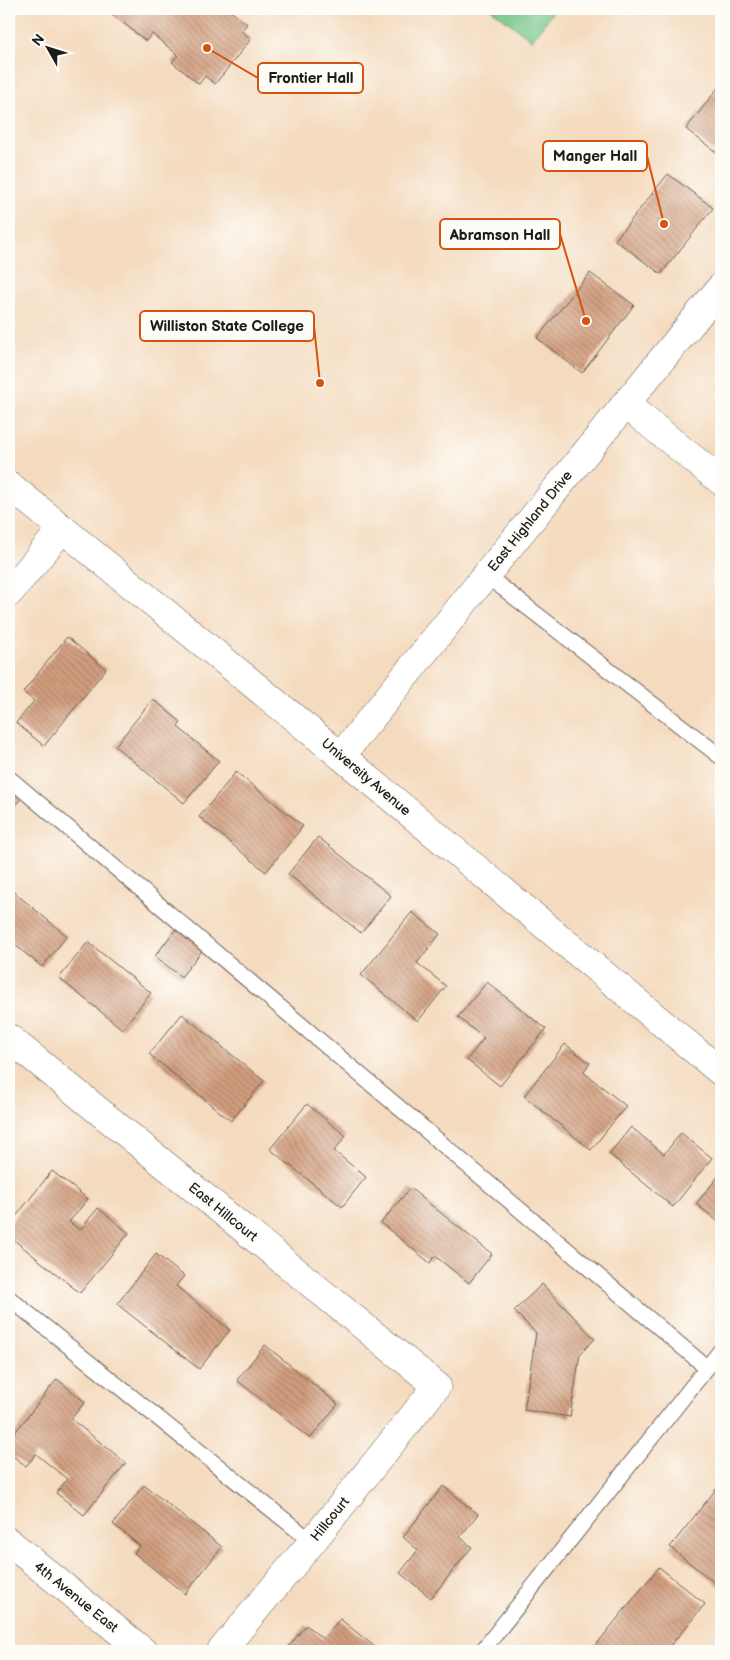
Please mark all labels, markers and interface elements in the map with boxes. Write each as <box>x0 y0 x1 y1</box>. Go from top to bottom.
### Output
north arrow <box>22 22 72 72</box>
text: N <box>28 31 48 50</box>
callout: Frontier Hall <box>258 63 363 93</box>
text: Frontier Hall <box>268 69 354 88</box>
callout: Manger Hall <box>543 141 647 171</box>
text: Manger Hall <box>553 147 637 166</box>
callout: Abramson Hall <box>440 219 560 249</box>
text: Abramson Hall <box>449 226 550 245</box>
callout: Williston State College <box>140 311 314 341</box>
text: Williston State College <box>150 317 304 336</box>
street label: East Highland Drive <box>484 467 576 575</box>
street label: University Avenue <box>318 735 414 819</box>
street label: East Hillcourt <box>185 1179 262 1246</box>
street label: Hillcourt <box>307 1493 353 1545</box>
street label: 4th Avenue East <box>30 1558 122 1637</box>

